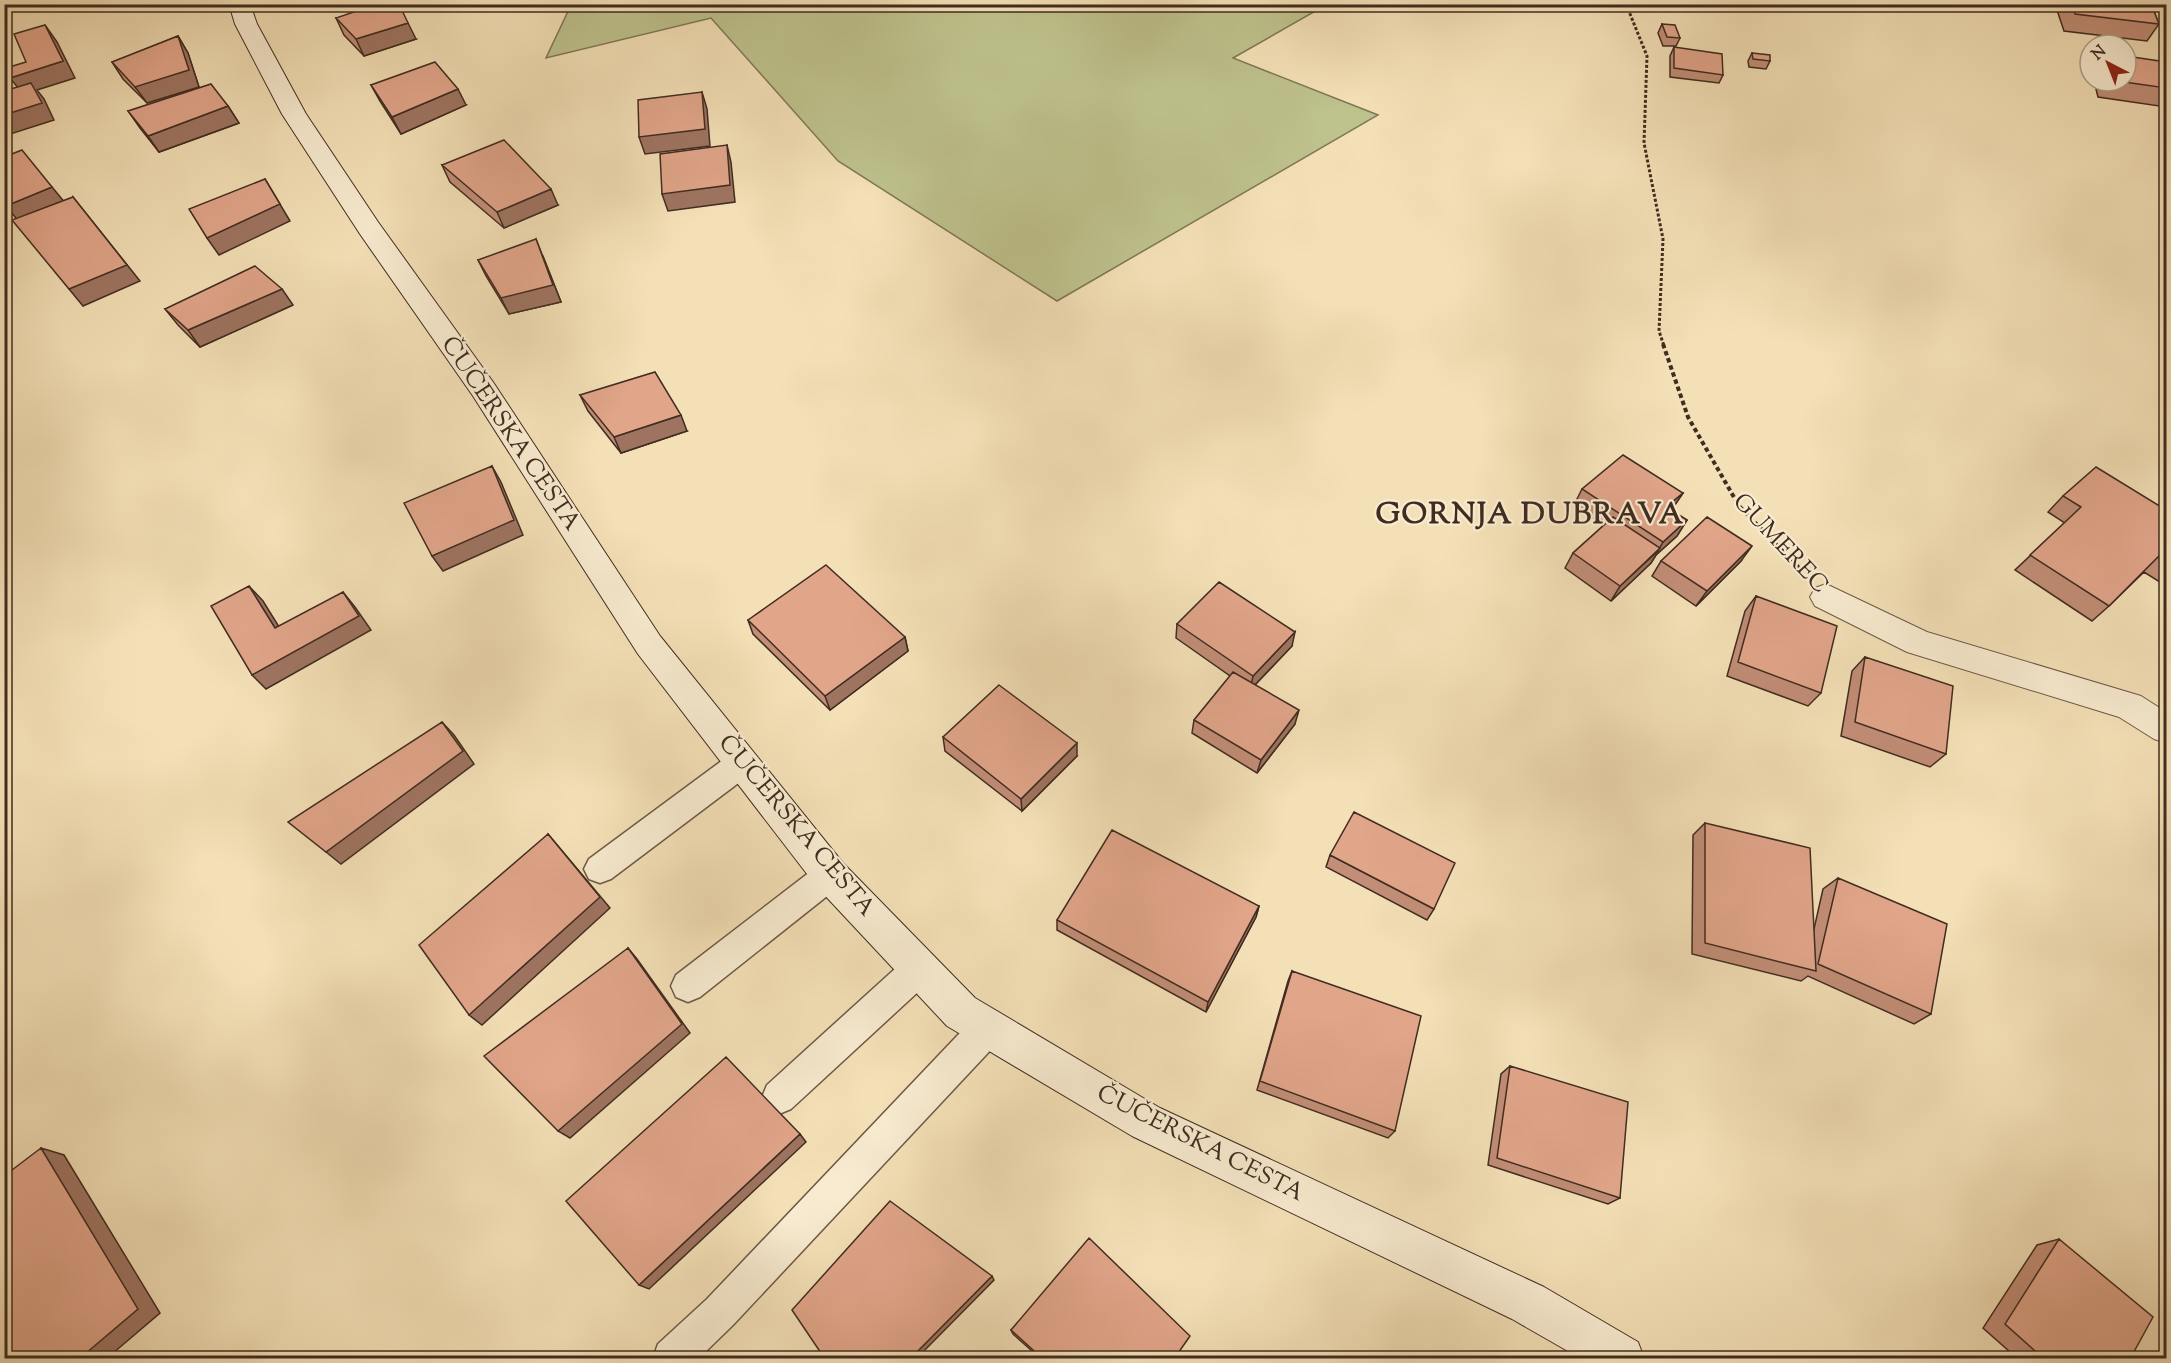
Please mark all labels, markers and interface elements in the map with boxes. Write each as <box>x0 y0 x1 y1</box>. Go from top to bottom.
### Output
north arrow <box>2078 33 2138 93</box>
text: N <box>2087 41 2112 67</box>
street label: ČUČERSKA CESTA <box>432 330 588 539</box>
street label: GUMEREC <box>1724 486 1836 602</box>
district label: GORNJA DUBRAVA <box>1375 494 1685 537</box>
street label: ČUČERSKA CESTA <box>710 728 883 925</box>
street label: ČUČERSKA CESTA <box>1091 1077 1310 1211</box>

